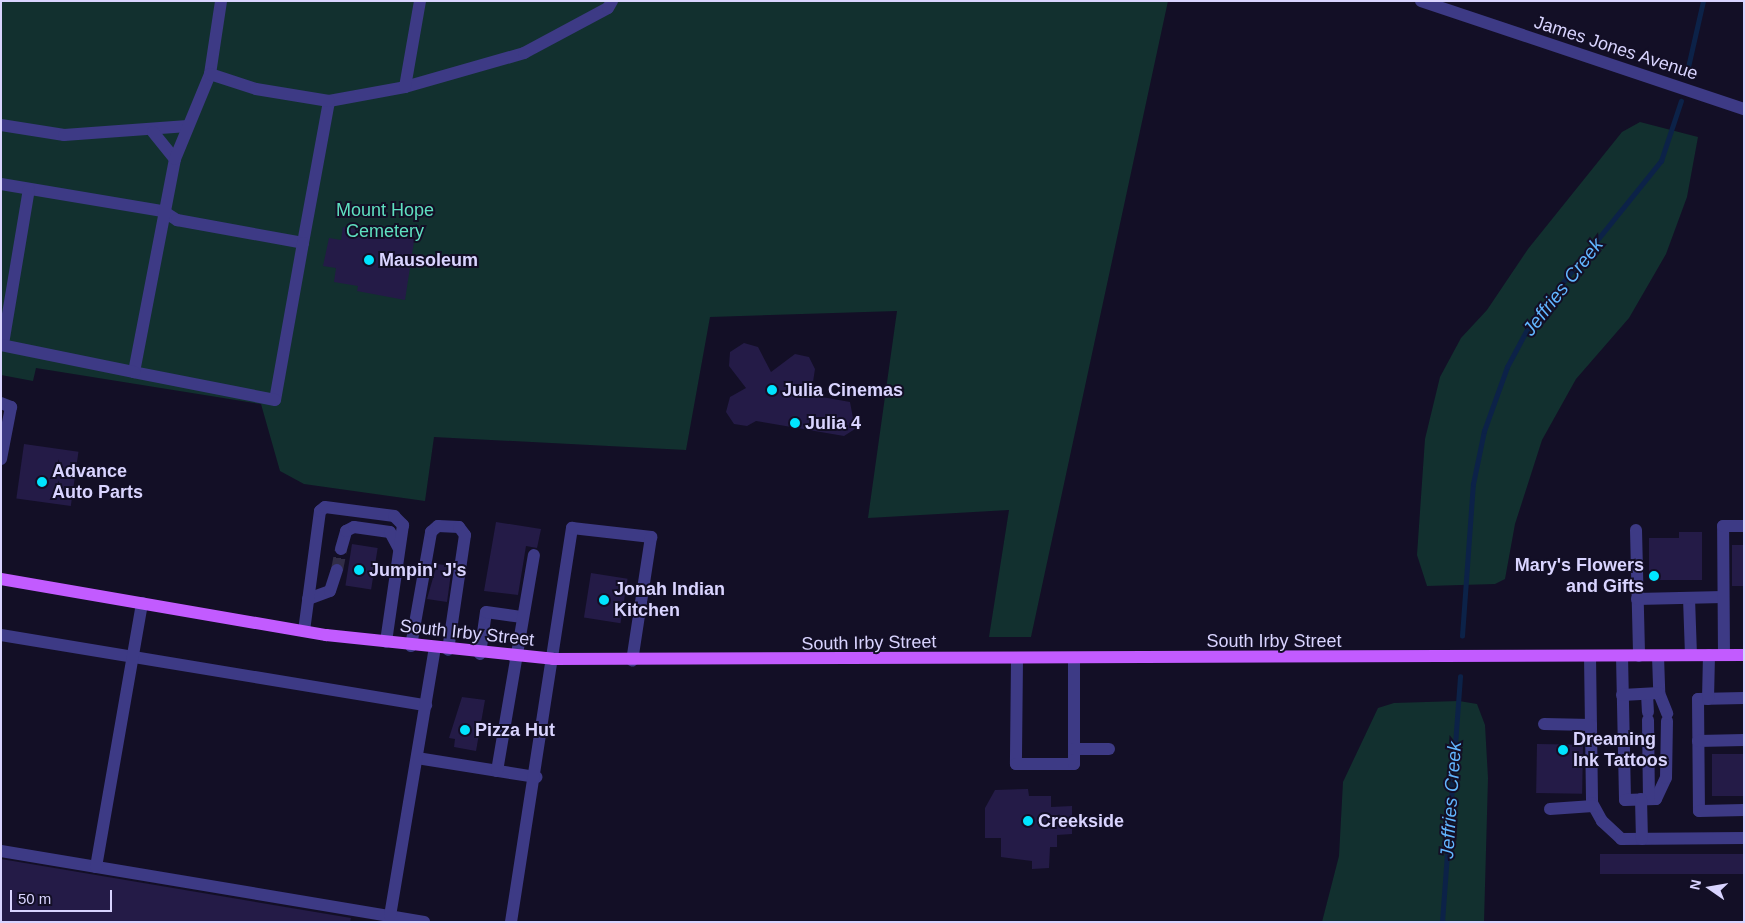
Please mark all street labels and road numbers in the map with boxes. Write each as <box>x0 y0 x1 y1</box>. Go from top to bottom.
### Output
street label: James Jones Avenue <box>1531 11 1701 85</box>
street label: South Irby Street <box>399 615 535 651</box>
street label: South Irby Street <box>1206 630 1342 652</box>
street label: South Irby Street <box>801 631 937 655</box>

